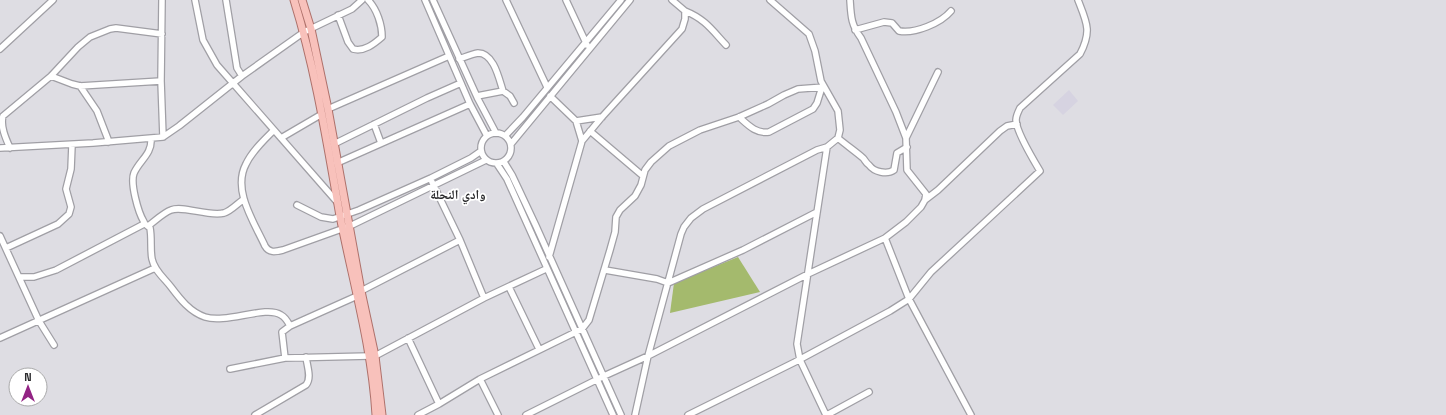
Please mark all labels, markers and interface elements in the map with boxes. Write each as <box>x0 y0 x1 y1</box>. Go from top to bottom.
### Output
district label: وادي النحلة <box>430 186 486 205</box>
north arrow <box>8 367 48 407</box>
text: N <box>24 370 32 384</box>

